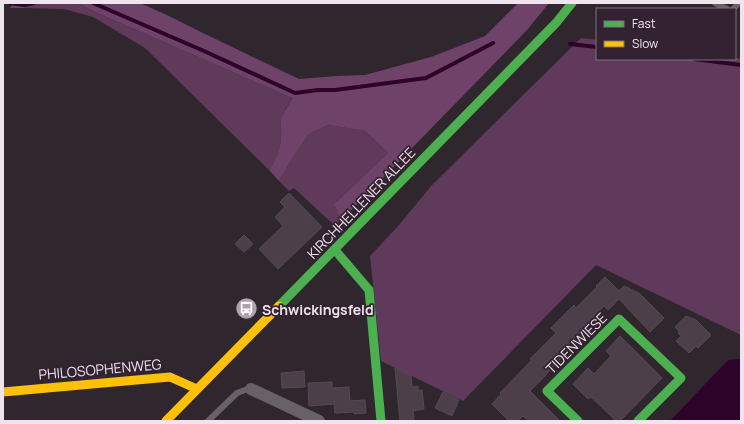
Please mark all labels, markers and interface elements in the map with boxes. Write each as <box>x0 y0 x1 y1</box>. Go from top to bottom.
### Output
legend <box>596 8 736 60</box>
text: Fast <box>632 15 656 32</box>
text: Slow <box>632 35 658 52</box>
street label: KIRCHHELLENER ALLEE <box>303 143 419 263</box>
bus stop icon: Schwickingsfeld <box>234 296 260 322</box>
place label: Schwickingsfeld <box>262 300 374 319</box>
street label: TIDENWIESE <box>541 308 611 378</box>
street label: PHILOSOPHENWEG <box>38 354 162 384</box>

